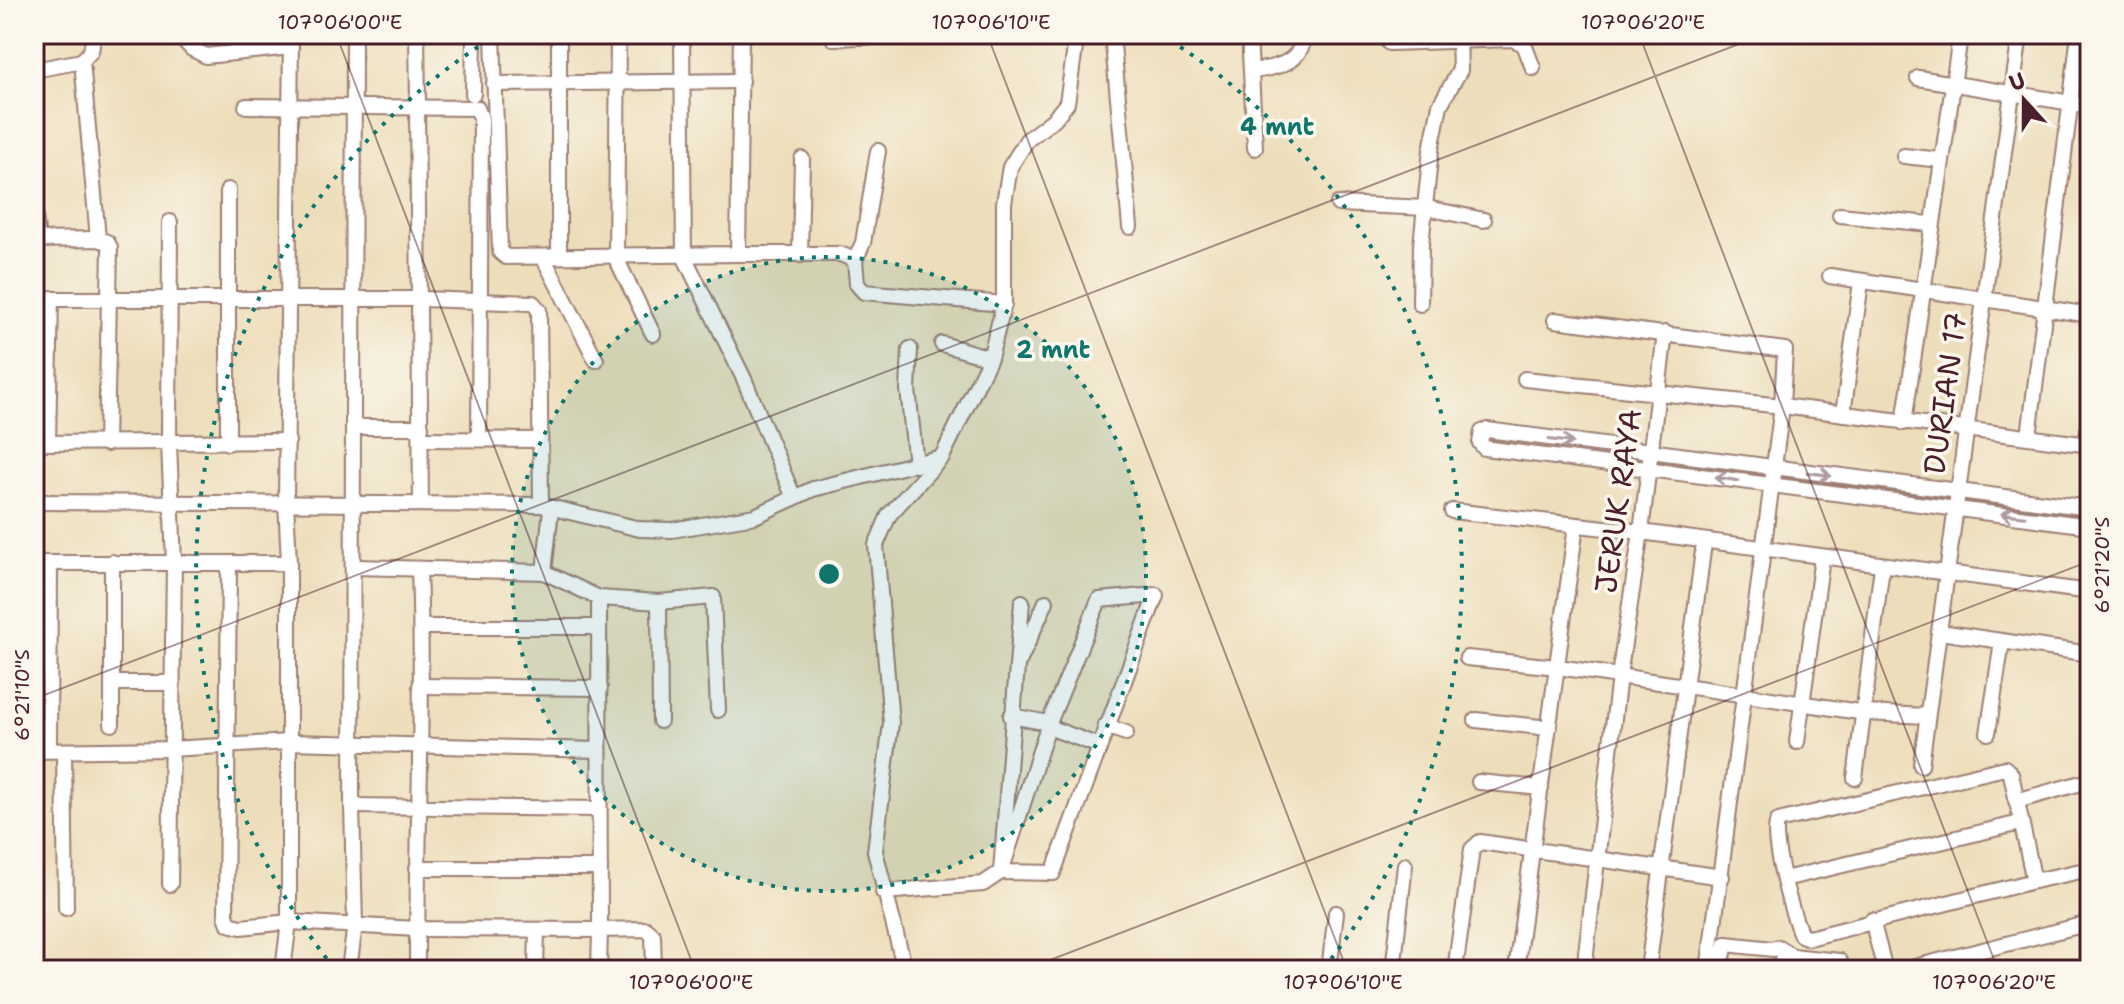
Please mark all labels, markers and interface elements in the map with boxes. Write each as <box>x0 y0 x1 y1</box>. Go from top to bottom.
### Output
text: 107°06'00"E <box>278 9 402 35</box>
text: 107°06'10"E <box>931 9 1051 35</box>
text: 107°06'20"E <box>1581 9 1705 35</box>
north arrow <box>1984 60 2064 140</box>
text: U <box>2005 66 2029 98</box>
text: 4 mnt <box>1240 111 1314 143</box>
street label: DURIAN 17 <box>1913 309 1977 477</box>
text: 2 mnt <box>1016 334 1090 366</box>
street label: JERUK RAYA <box>1585 406 1651 596</box>
one-way arrow <box>1547 434 1574 449</box>
one-way arrow <box>1805 467 1832 482</box>
one-way arrow <box>1715 471 1740 486</box>
one-way arrow <box>2000 508 2027 523</box>
text: 6°21'20"S <box>2089 517 2115 613</box>
centre of rings <box>815 560 843 588</box>
text: 6°21'10"S <box>9 649 35 741</box>
text: 107°06'00"E <box>629 969 753 995</box>
text: 107°06'10"E <box>1283 969 1403 995</box>
text: 107°06'20"E <box>1932 969 2056 995</box>

